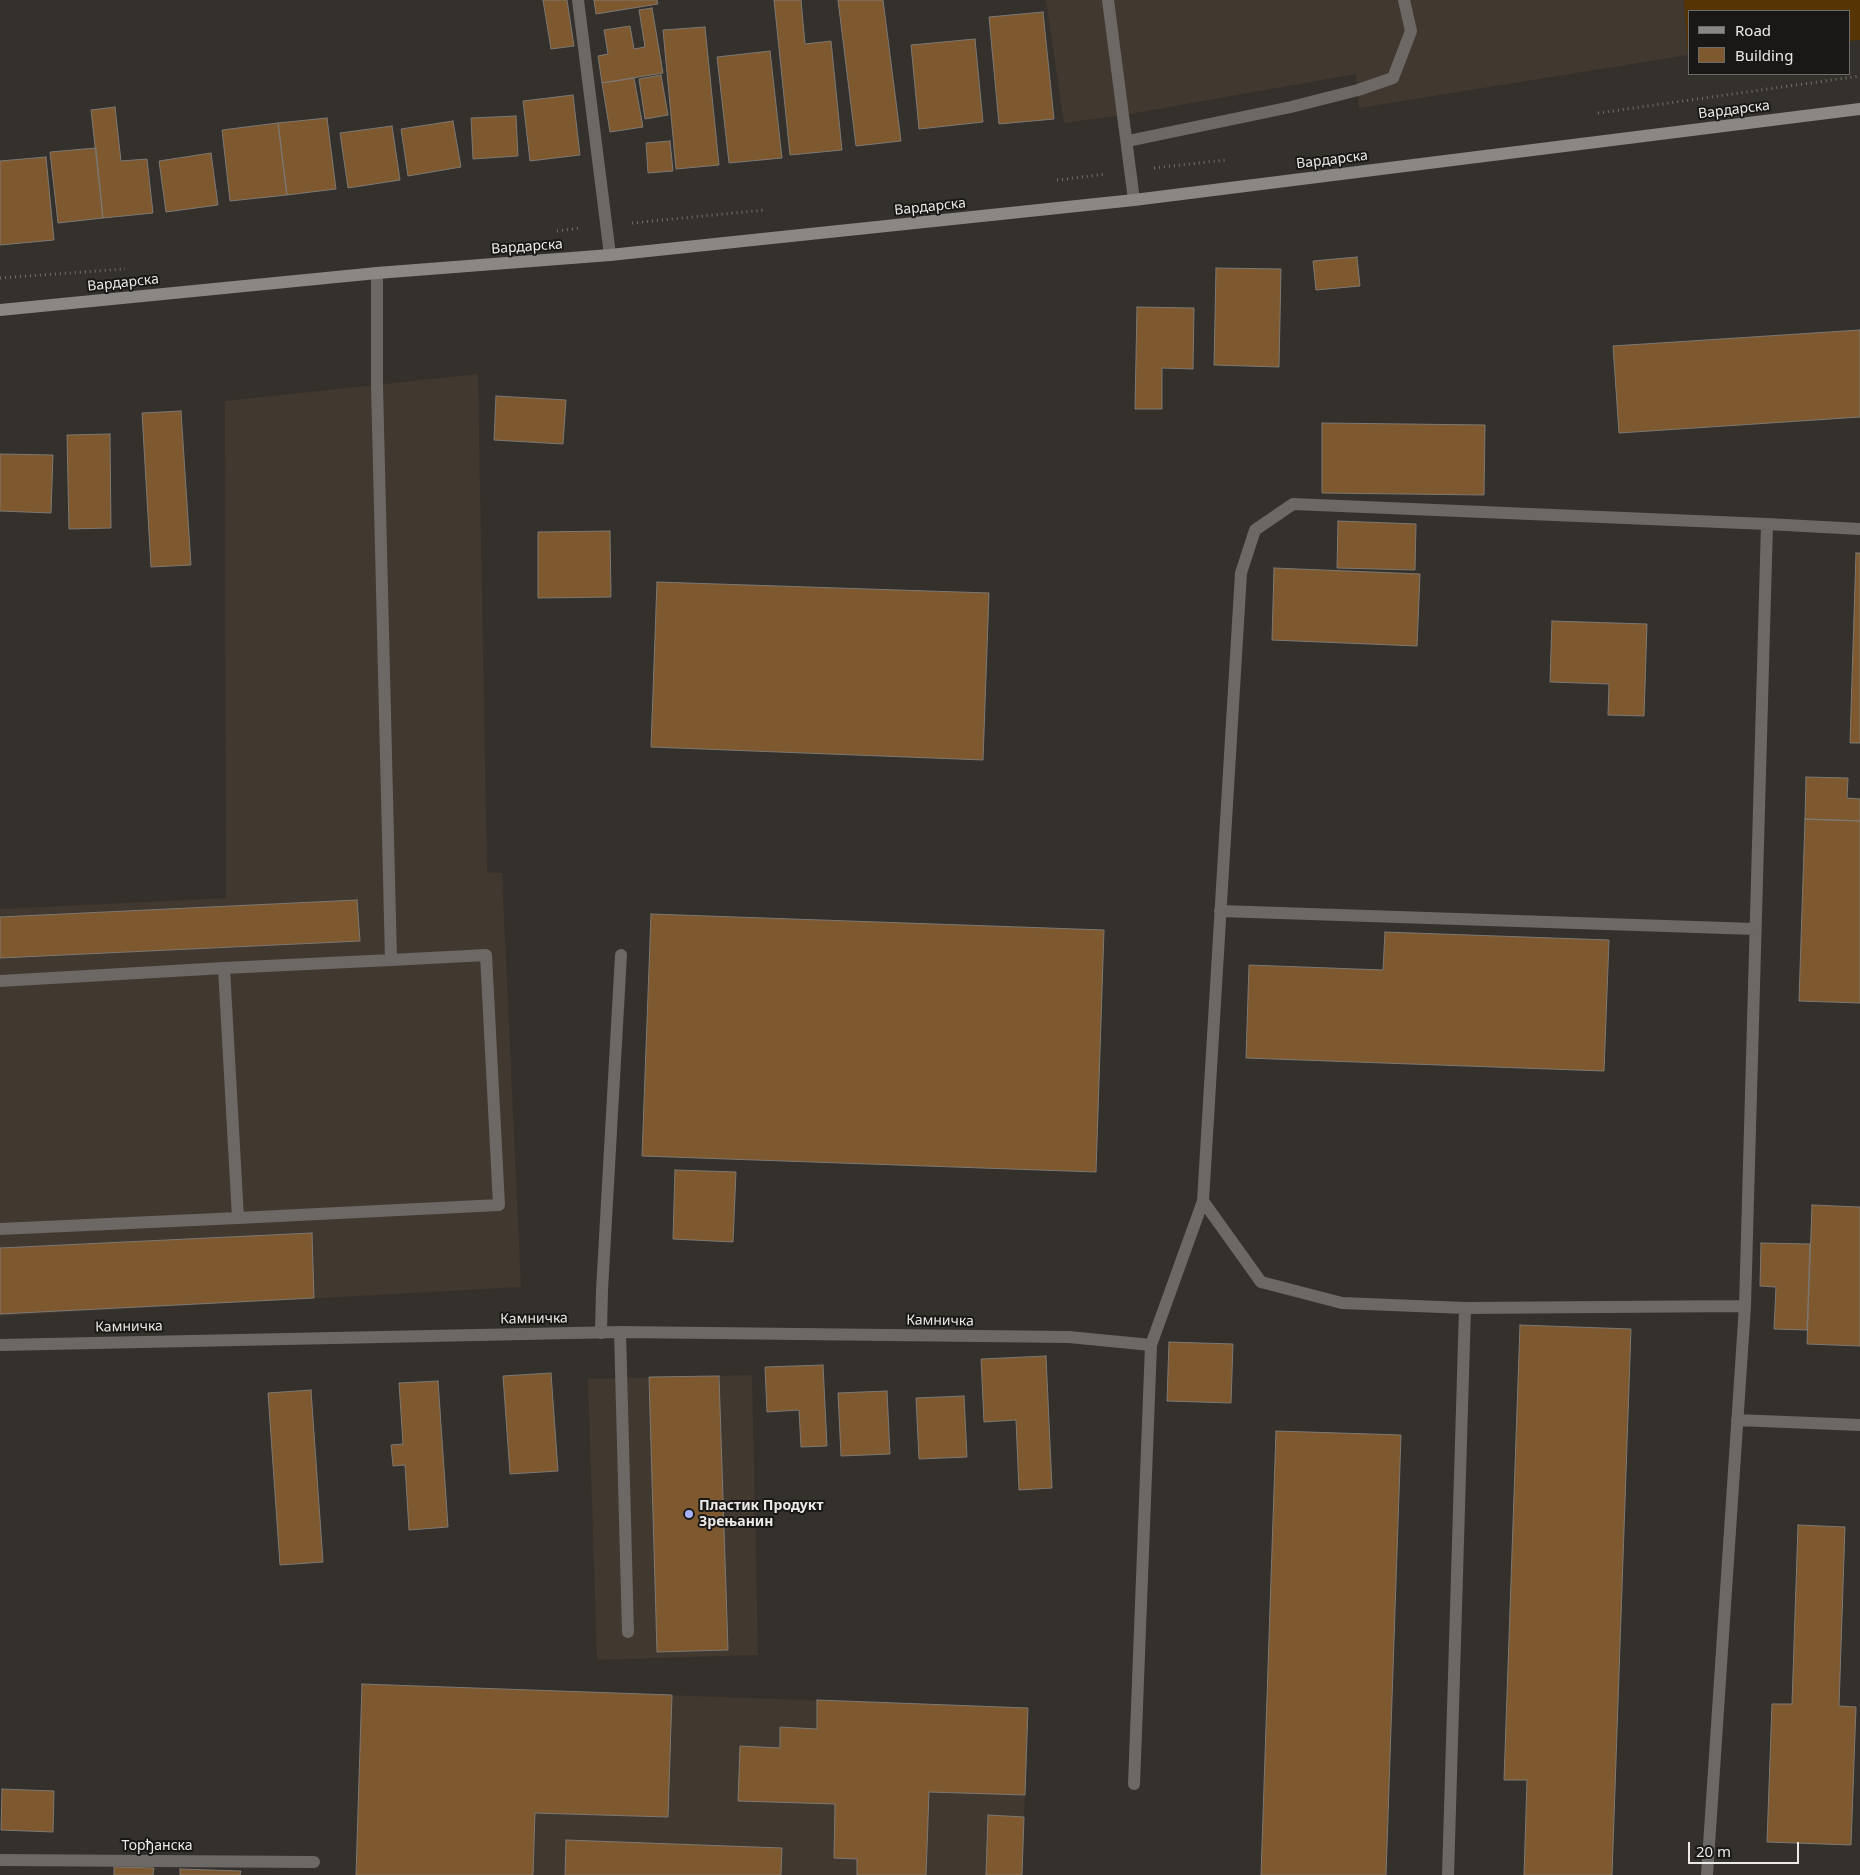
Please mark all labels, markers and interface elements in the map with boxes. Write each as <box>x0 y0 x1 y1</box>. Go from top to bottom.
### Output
legend <box>1688 10 1850 75</box>
text: Road <box>1735 20 1771 40</box>
text: Building <box>1735 45 1793 65</box>
street label: Вардарска <box>1697 97 1771 123</box>
street label: Вардарска <box>1295 147 1369 173</box>
street label: Вардарска <box>893 195 967 219</box>
street label: Вардарска <box>491 236 563 258</box>
street label: Вардарска <box>86 271 160 295</box>
street label: Камничка <box>500 1310 568 1328</box>
street label: Камничка <box>906 1312 974 1330</box>
street label: Камничка <box>95 1318 163 1336</box>
place label: Пластик Продукт Зрењанин <box>699 1498 824 1530</box>
marker: Пластик Продукт Зрењанин <box>683 1508 695 1520</box>
scale bar <box>1690 1832 1801 1864</box>
street label: Торђанска <box>122 1838 192 1854</box>
text: 20 m <box>1696 1841 1731 1861</box>

